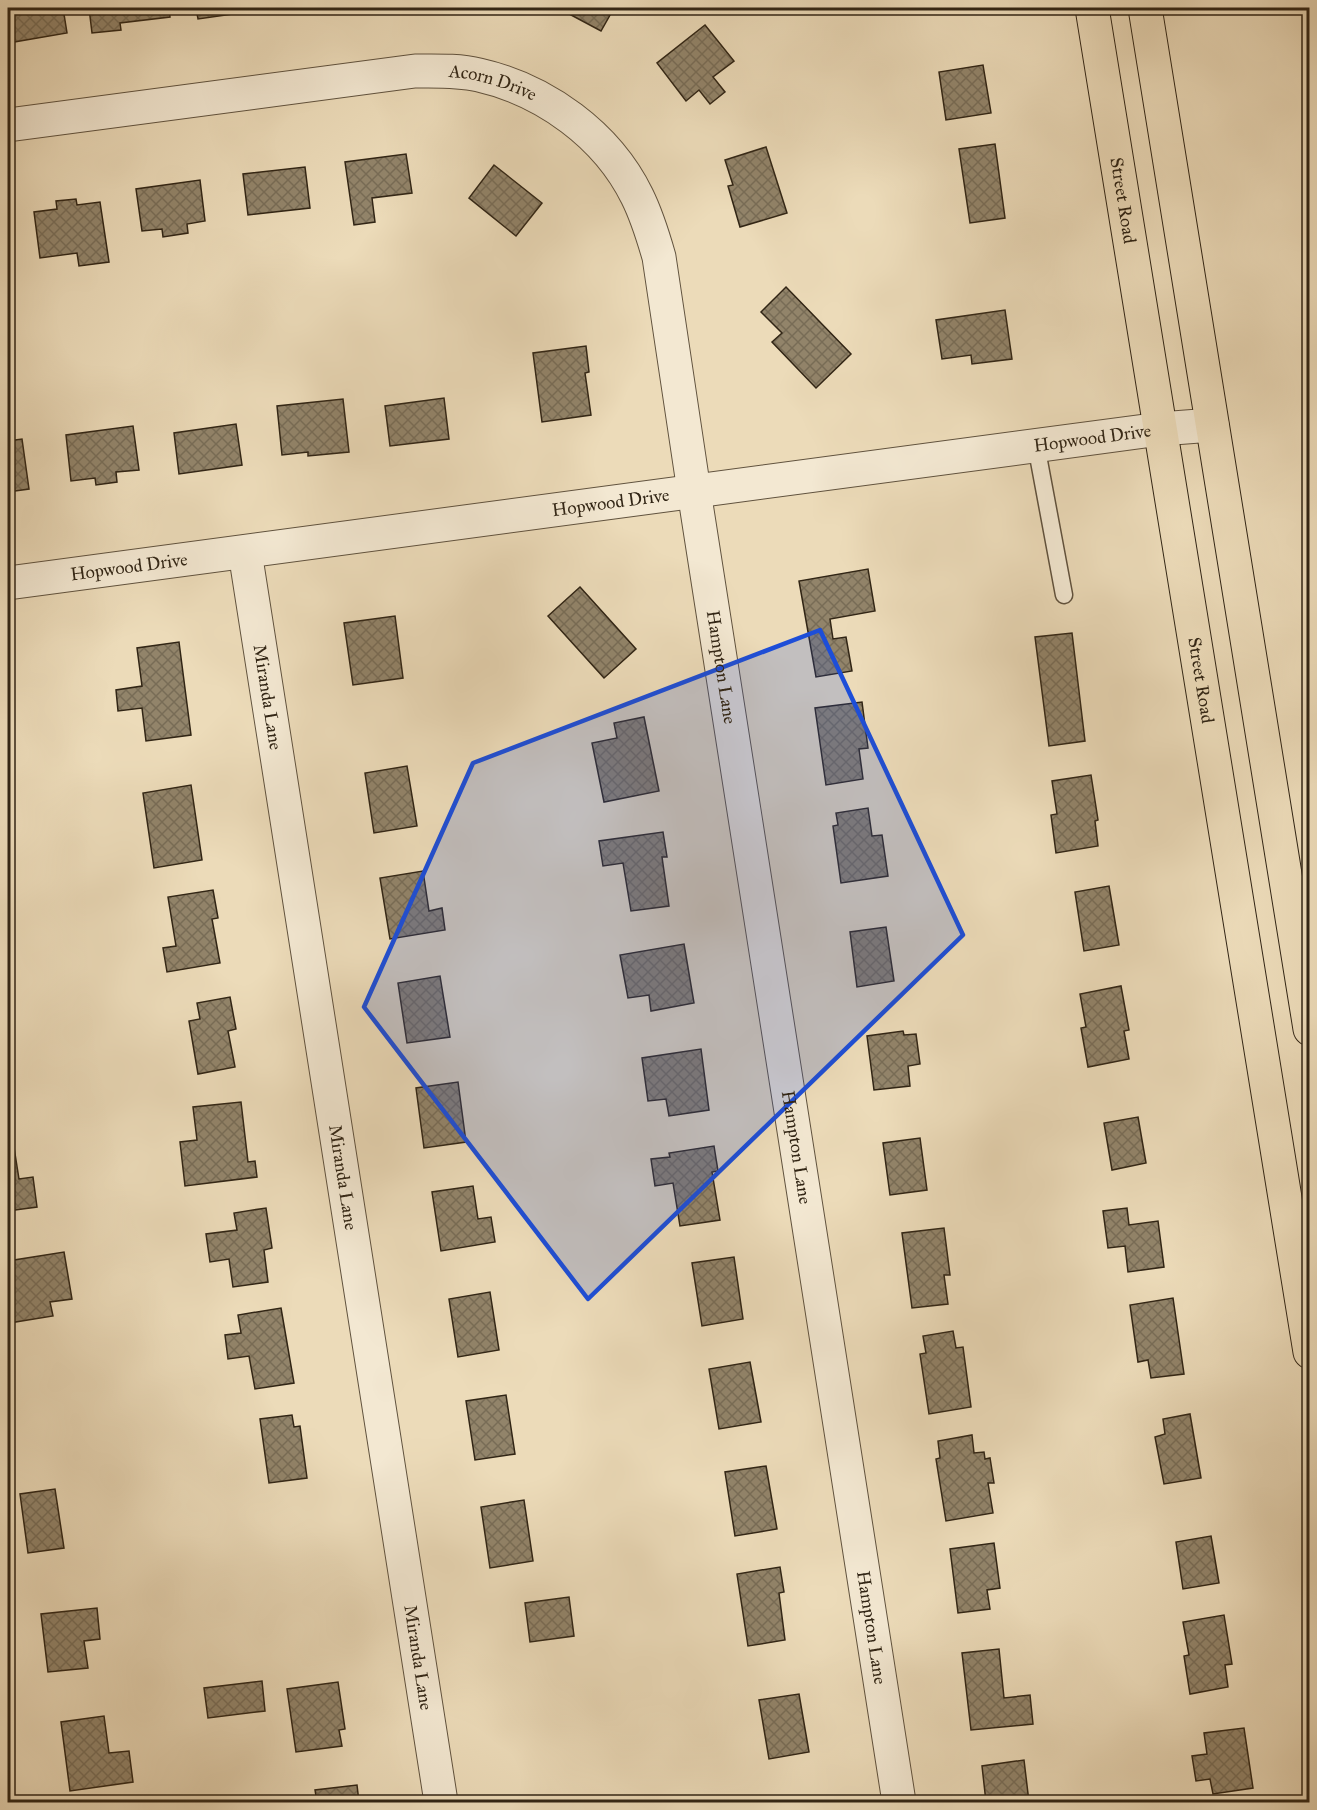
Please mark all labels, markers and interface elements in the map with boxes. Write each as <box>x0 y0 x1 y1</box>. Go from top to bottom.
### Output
street label: Acorn Drive <box>447 60 541 106</box>
street label: Street Road <box>1105 156 1141 245</box>
street label: Hopwood Drive <box>1032 419 1152 457</box>
street label: Hopwood Drive <box>551 484 671 521</box>
street label: Hopwood Drive <box>69 548 189 586</box>
street label: Hampton Lane <box>702 609 741 726</box>
street label: Street Road <box>1183 635 1219 725</box>
street label: Miranda Lane <box>249 643 287 751</box>
street label: Hampton Lane <box>777 1089 816 1206</box>
street label: Miranda Lane <box>324 1123 362 1232</box>
street label: Hampton Lane <box>852 1569 891 1686</box>
street label: Miranda Lane <box>399 1603 437 1712</box>

